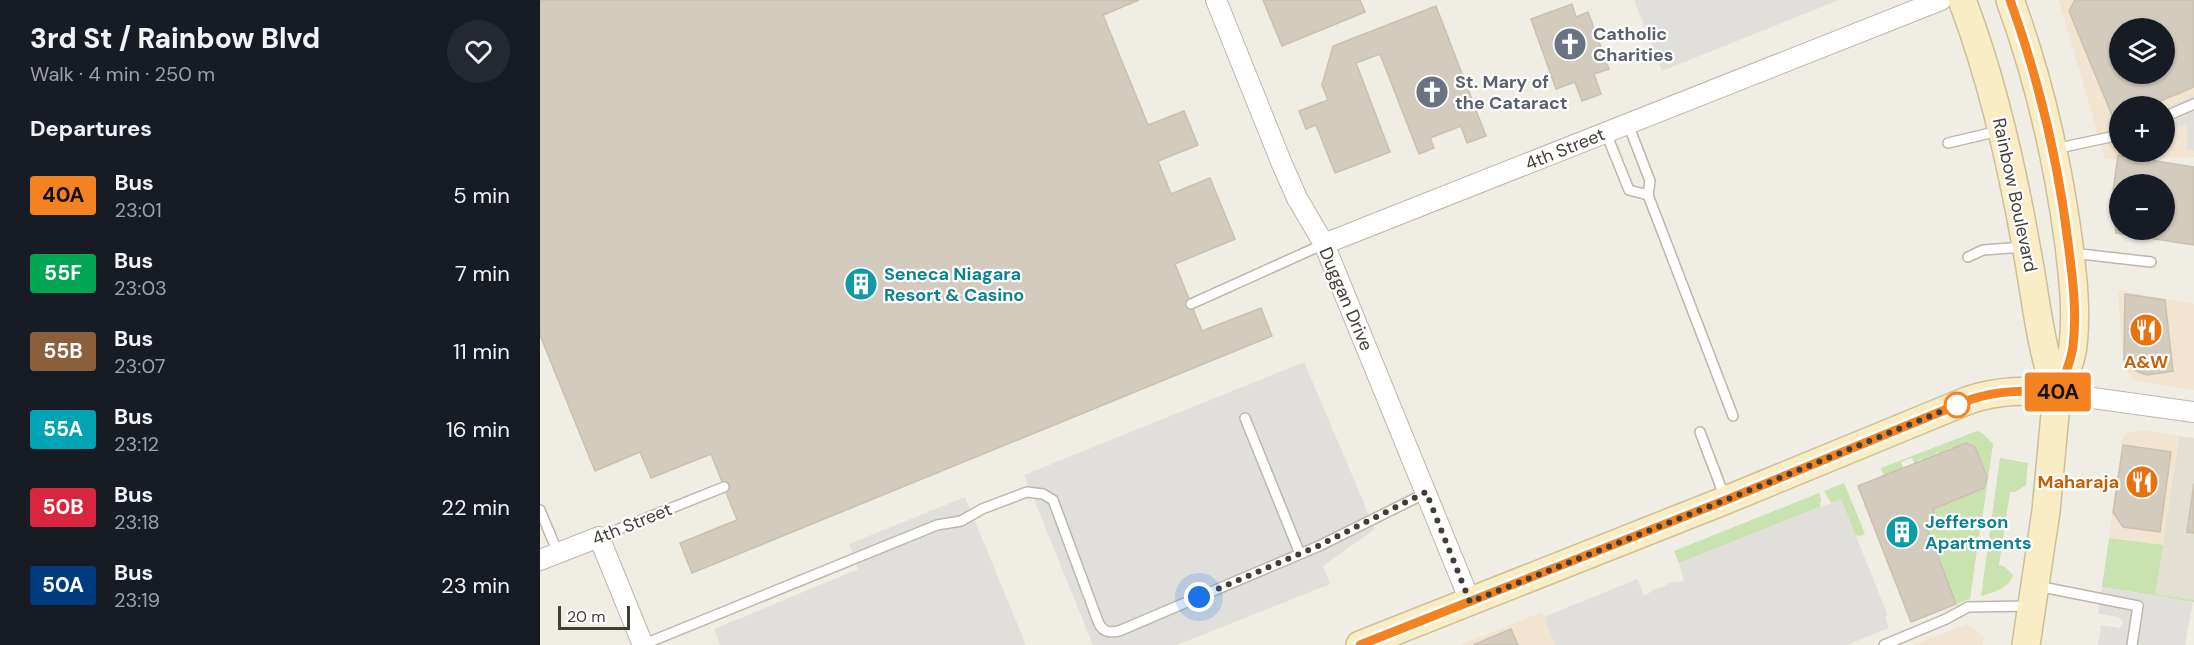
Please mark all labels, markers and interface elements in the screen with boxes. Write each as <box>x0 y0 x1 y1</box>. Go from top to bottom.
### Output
map controls <box>2109 18 2175 240</box>
button: layers <box>2109 18 2175 84</box>
text: 3rd St / Rainbow Blvd <box>30 20 320 57</box>
button: heart <box>447 20 510 83</box>
place label: Catholic Charities <box>1593 22 1673 67</box>
church icon: Catholic Charities <box>1552 26 1588 62</box>
text: Walk · 4 min · 250 m <box>30 61 215 87</box>
place label: St. Mary of the Cataract <box>1455 70 1568 115</box>
church icon: St. Mary of the Cataract <box>1414 74 1450 110</box>
button: + <box>2109 96 2175 162</box>
text: Departures <box>30 114 152 143</box>
street label: Rainbow Boulevard <box>1987 116 2043 274</box>
street label: 4th Street <box>1521 122 1609 176</box>
text: Bus <box>114 168 154 197</box>
button: − <box>2109 174 2175 240</box>
text: 40A <box>42 181 84 209</box>
text: 5 min <box>453 181 510 210</box>
text: 23:01 <box>114 197 162 223</box>
street label: Duggan Drive <box>1313 244 1379 354</box>
text: Bus <box>114 246 153 275</box>
text: 55F <box>44 259 82 287</box>
text: 7 min <box>455 259 510 288</box>
place label: Seneca Niagara Resort & Casino <box>884 262 1024 307</box>
building icon: Seneca Niagara Resort & Casino <box>843 266 879 302</box>
text: 23:03 <box>114 275 167 301</box>
restaurant icon: A&W <box>2128 312 2164 348</box>
text: Bus <box>114 324 153 353</box>
text: 55B <box>43 337 83 365</box>
text: 11 min <box>453 337 510 366</box>
place label: A&W <box>2124 350 2168 374</box>
text: 23:07 <box>114 353 165 379</box>
line badge: 40A <box>2024 372 2092 412</box>
text: 40A <box>2037 378 2079 406</box>
unlabelled marker <box>1944 392 1970 418</box>
text: Bus <box>114 402 153 431</box>
text: 55A <box>43 415 83 443</box>
text: 16 min <box>446 415 510 444</box>
text: 23:12 <box>114 431 159 457</box>
restaurant icon: Maharaja <box>2124 464 2160 500</box>
place label: Maharaja <box>2037 470 2119 494</box>
text: Bus <box>114 480 153 509</box>
text: 50B <box>42 493 84 521</box>
text: 22 min <box>441 493 510 522</box>
street label: 4th Street <box>588 497 676 551</box>
text: 23:18 <box>114 509 160 535</box>
place label: Jefferson Apartments <box>1925 510 2032 555</box>
building icon: Jefferson Apartments <box>1884 514 1920 550</box>
text: Bus <box>114 558 153 587</box>
text: 50A <box>42 571 84 599</box>
text: 23 min <box>441 571 510 600</box>
your location <box>1184 582 1214 612</box>
text: 23:19 <box>114 587 160 613</box>
scale bar <box>558 603 630 630</box>
text: 20 m <box>567 606 606 627</box>

